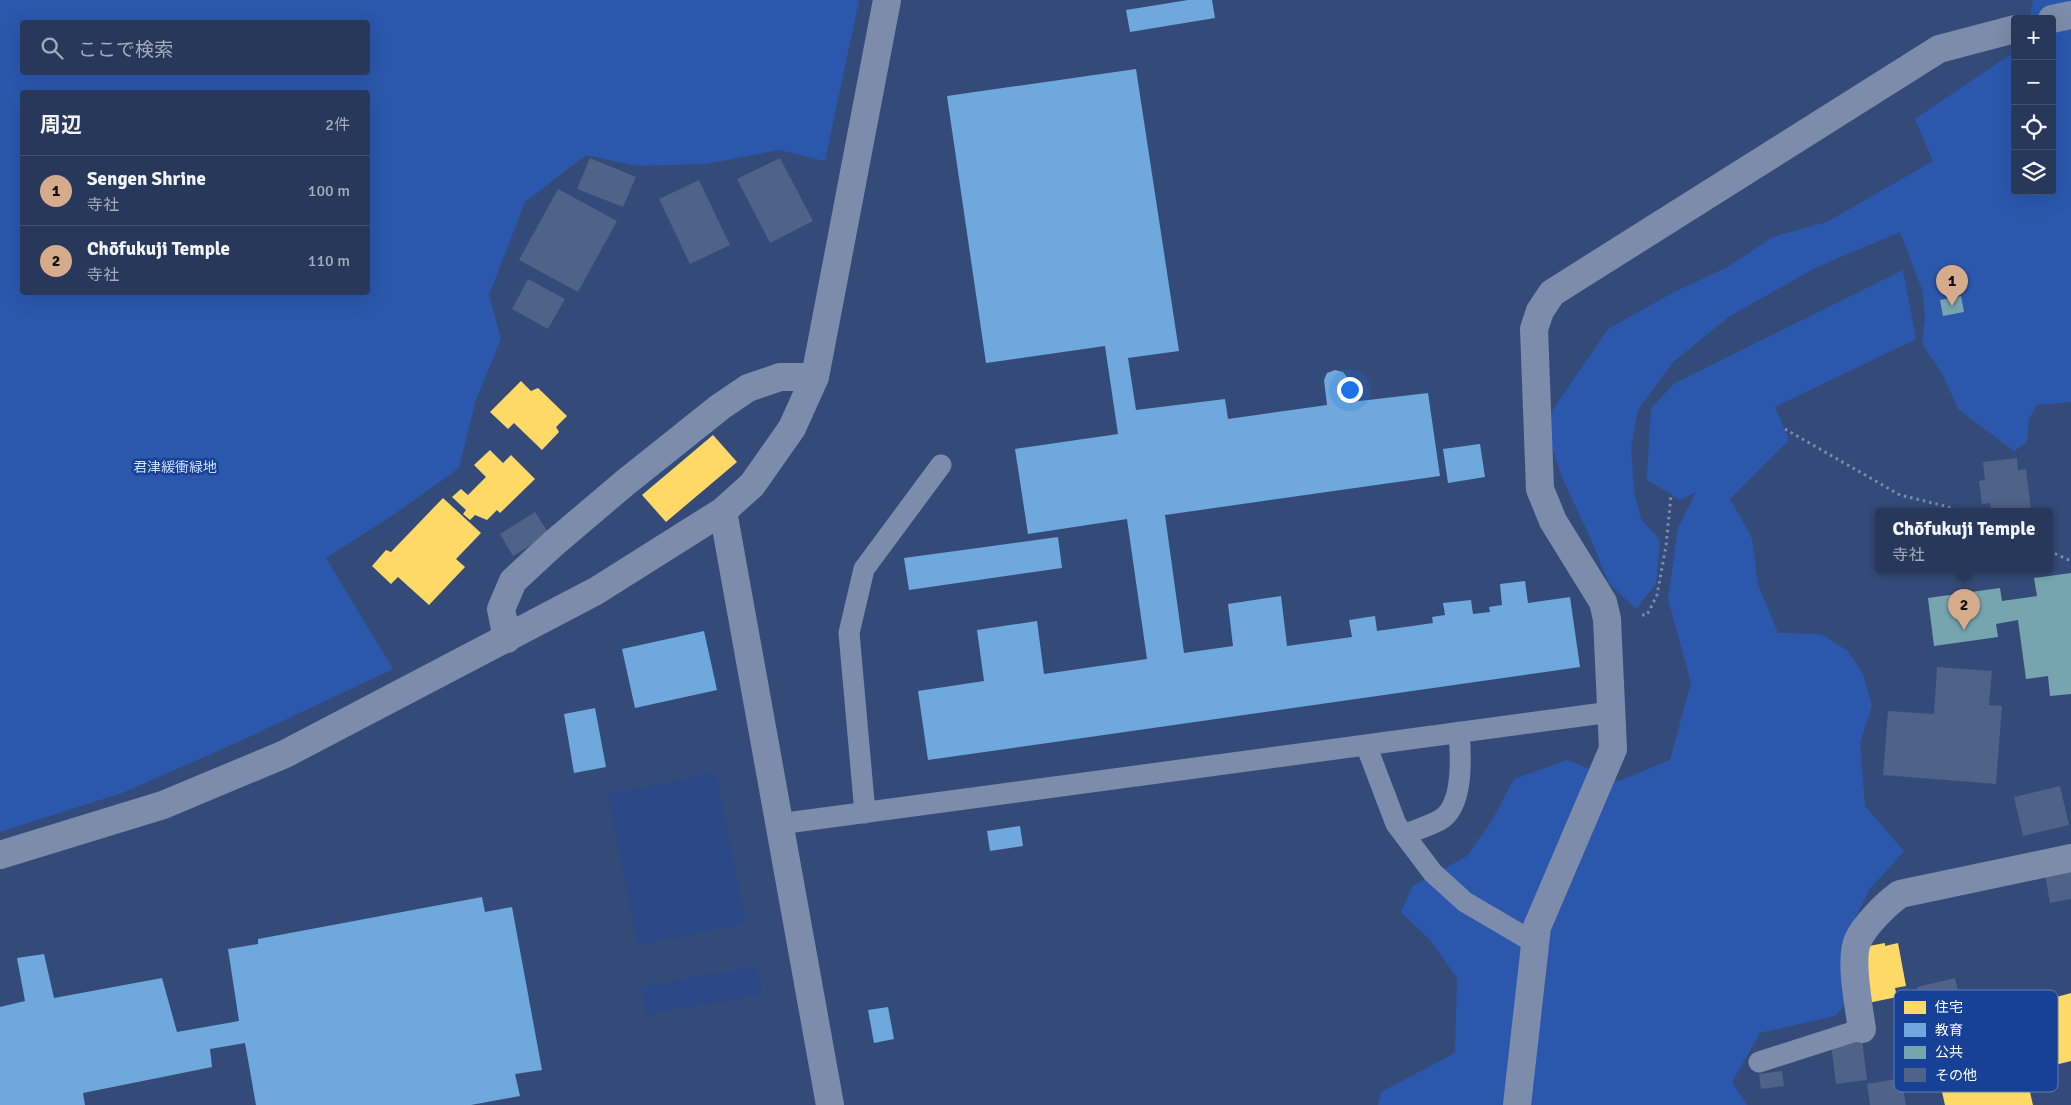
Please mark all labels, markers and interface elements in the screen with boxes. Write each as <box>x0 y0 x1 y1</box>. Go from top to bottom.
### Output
map controls <box>2011 15 2056 195</box>
button: + <box>2011 15 2056 60</box>
search box <box>20 20 370 75</box>
icon: search <box>38 34 66 62</box>
text: ここで検索 <box>78 38 173 62</box>
button: − <box>2011 60 2056 105</box>
button: locate <box>2011 105 2056 150</box>
text: 周辺 <box>40 112 82 138</box>
text: 2件 <box>325 115 350 135</box>
button: layers <box>2011 150 2056 195</box>
text: Sengen Shrine <box>87 167 206 191</box>
text: 1 <box>52 181 60 201</box>
text: 100 m <box>308 181 350 201</box>
text: 寺社 <box>87 195 119 215</box>
text: Chōfukuji Temple <box>87 237 230 261</box>
text: 2 <box>52 251 60 271</box>
text: 110 m <box>308 251 350 271</box>
text: 寺社 <box>87 265 119 285</box>
pin: 1 <box>1936 265 1968 306</box>
your location <box>1337 377 1363 403</box>
park label: 君津緩衝緑地 <box>133 459 217 476</box>
popup <box>1875 508 2053 573</box>
text: Chōfukuji Temple <box>1892 517 2036 541</box>
text: 寺社 <box>1892 545 1924 565</box>
pin: 2 <box>1948 589 1980 630</box>
legend <box>1894 990 2058 1092</box>
text: 住宅 <box>1935 999 1963 1016</box>
text: 教育 <box>1935 1022 1963 1039</box>
text: 公共 <box>1935 1044 1963 1061</box>
text: その他 <box>1935 1067 1977 1084</box>

